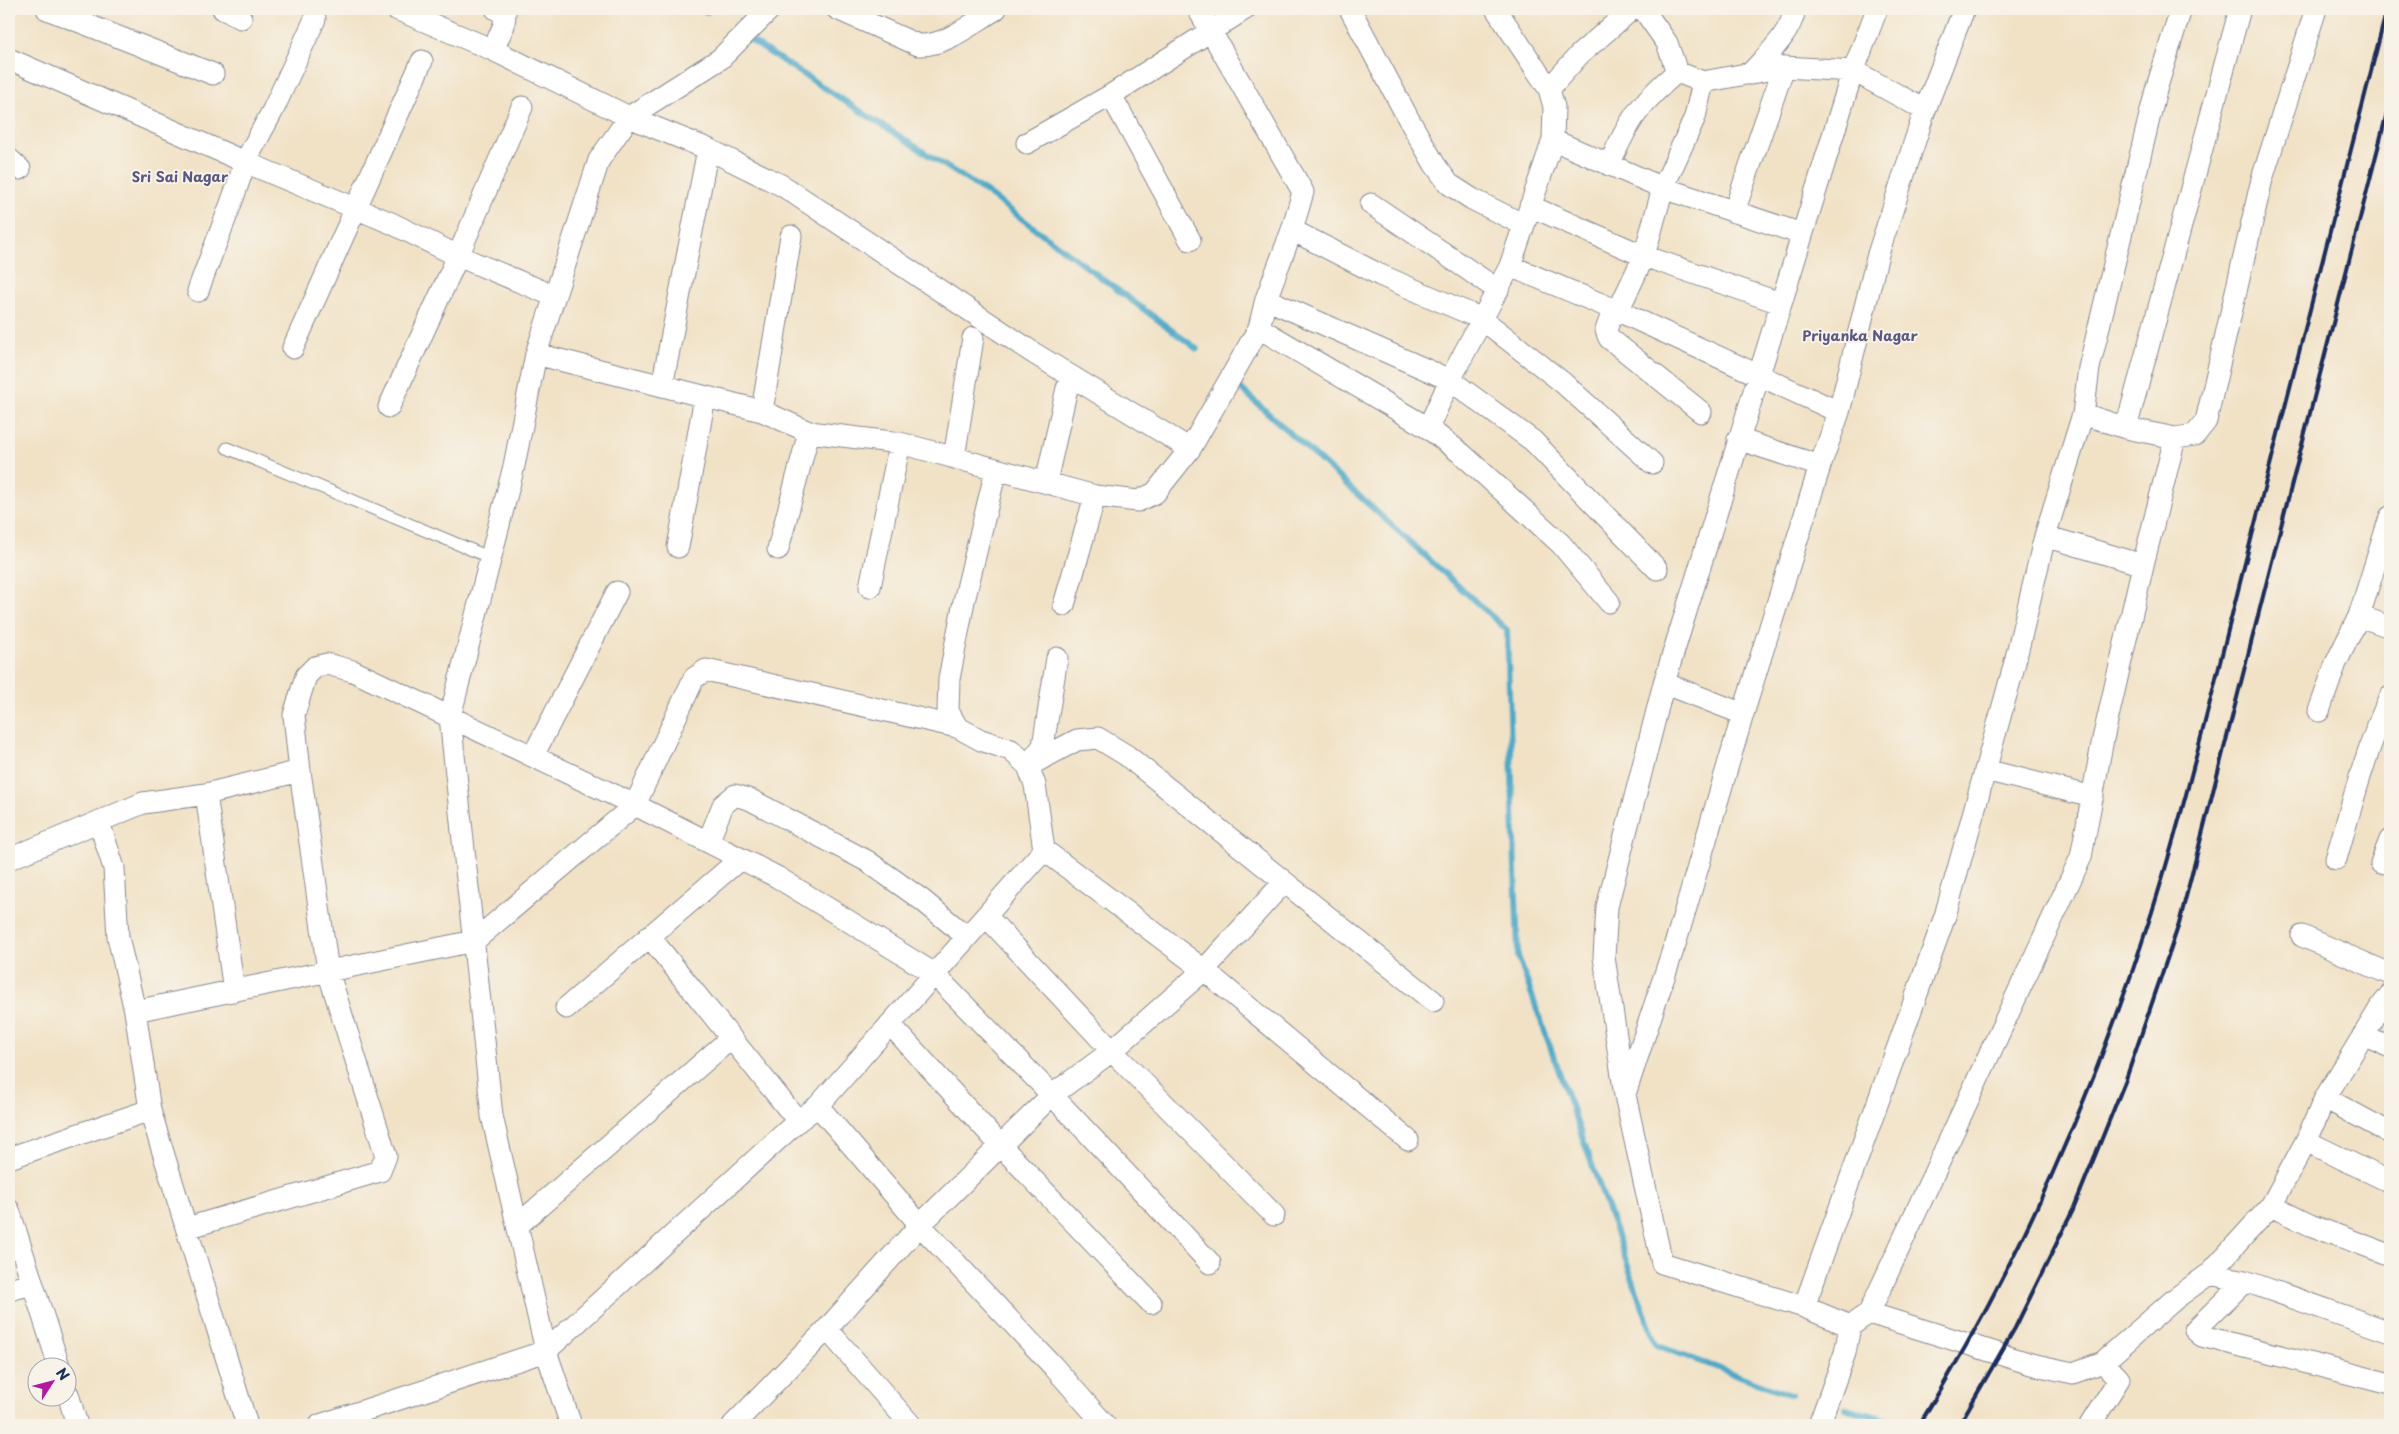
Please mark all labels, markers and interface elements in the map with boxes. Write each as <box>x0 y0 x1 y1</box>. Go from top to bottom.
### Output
district label: Sri Sai Nagar <box>132 166 229 187</box>
district label: Priyanka Nagar <box>1802 325 1918 346</box>
north arrow <box>28 1356 78 1406</box>
text: N <box>51 1363 75 1385</box>

